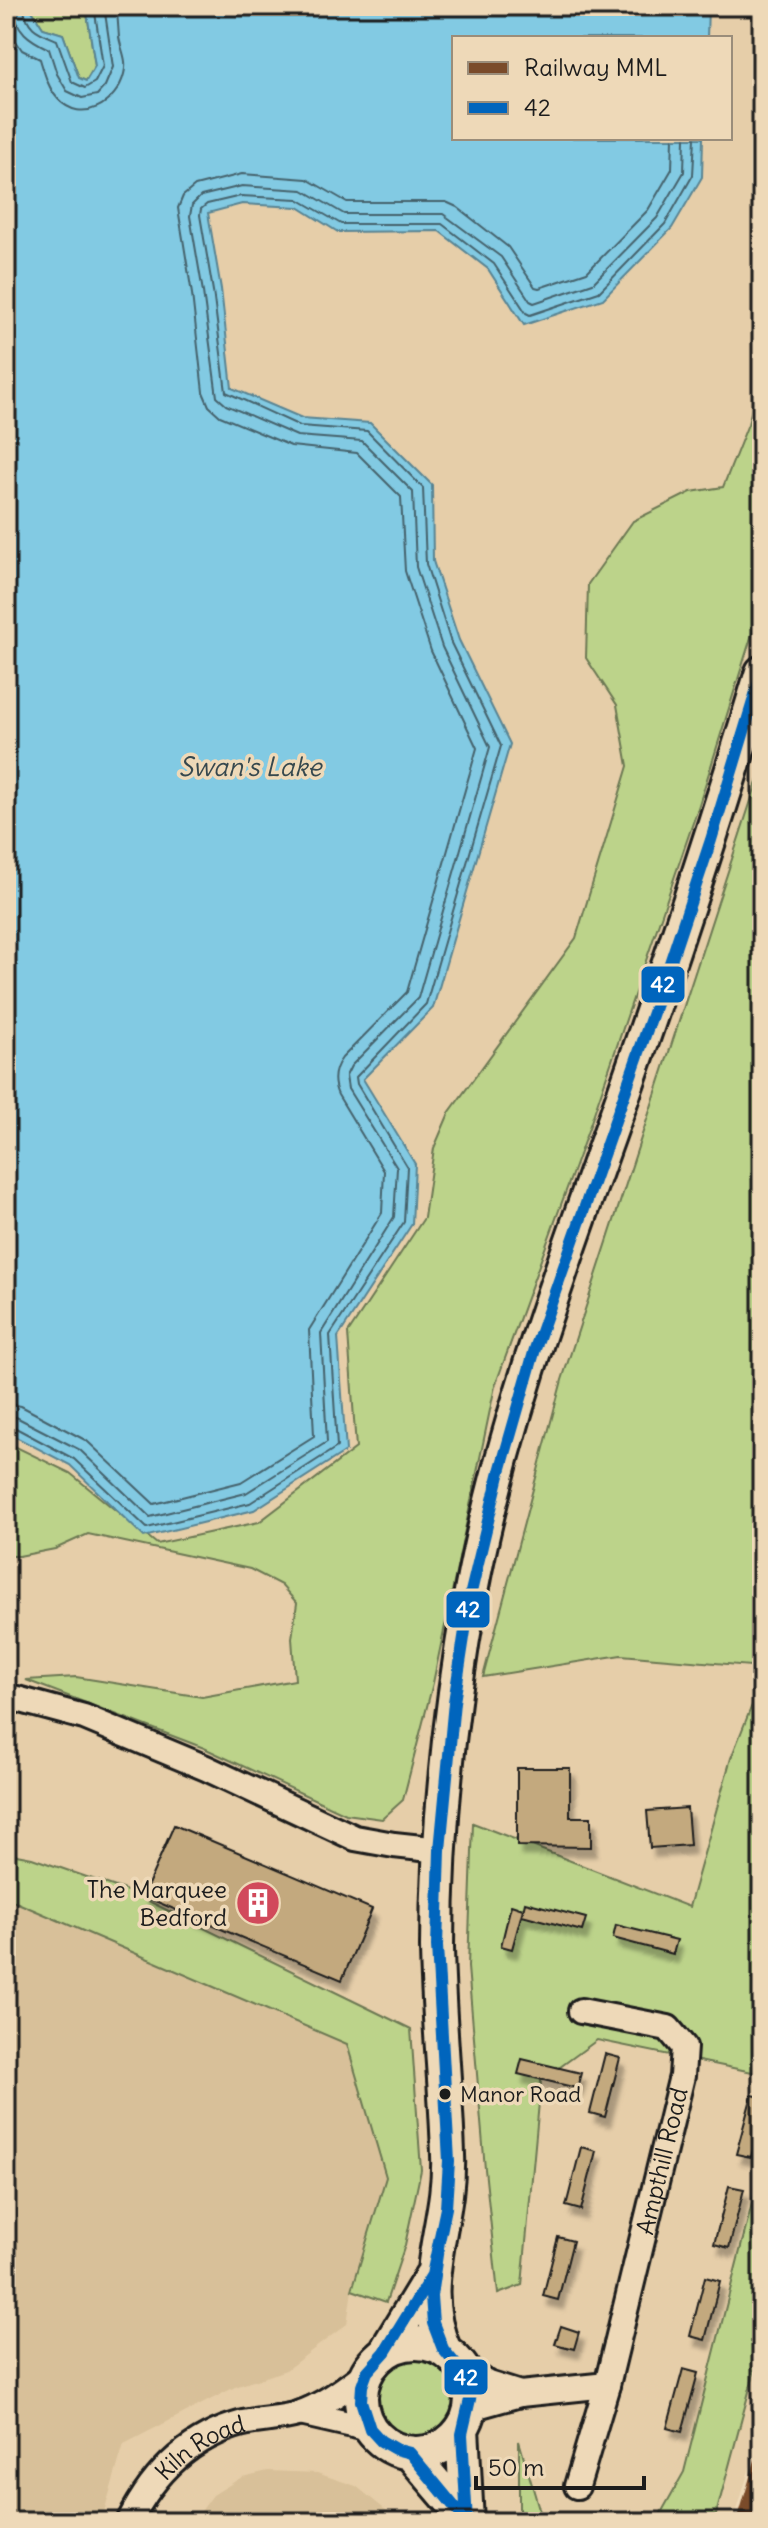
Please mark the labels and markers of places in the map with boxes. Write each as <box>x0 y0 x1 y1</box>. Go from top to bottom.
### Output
place label: The Marquee Bedford <box>86 1874 227 1932</box>
building icon: The Marquee Bedford <box>234 1879 282 1927</box>
place label: Manor Road <box>460 2080 581 2108</box>
marker: Manor Road <box>437 2086 453 2102</box>

